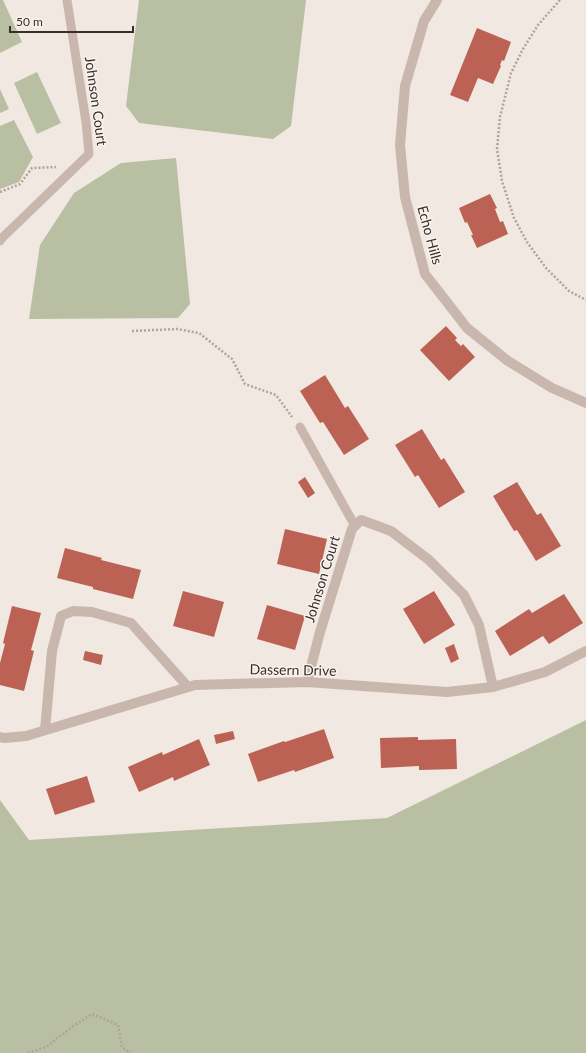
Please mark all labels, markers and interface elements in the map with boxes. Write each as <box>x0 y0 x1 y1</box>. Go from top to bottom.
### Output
scale bar <box>10 8 133 34</box>
text: 50 m <box>16 14 43 29</box>
street label: Johnson Court <box>82 55 111 147</box>
street label: Echo Hills <box>414 204 447 266</box>
street label: Johnson Court <box>300 533 343 624</box>
street label: Dassern Drive <box>249 660 337 679</box>

